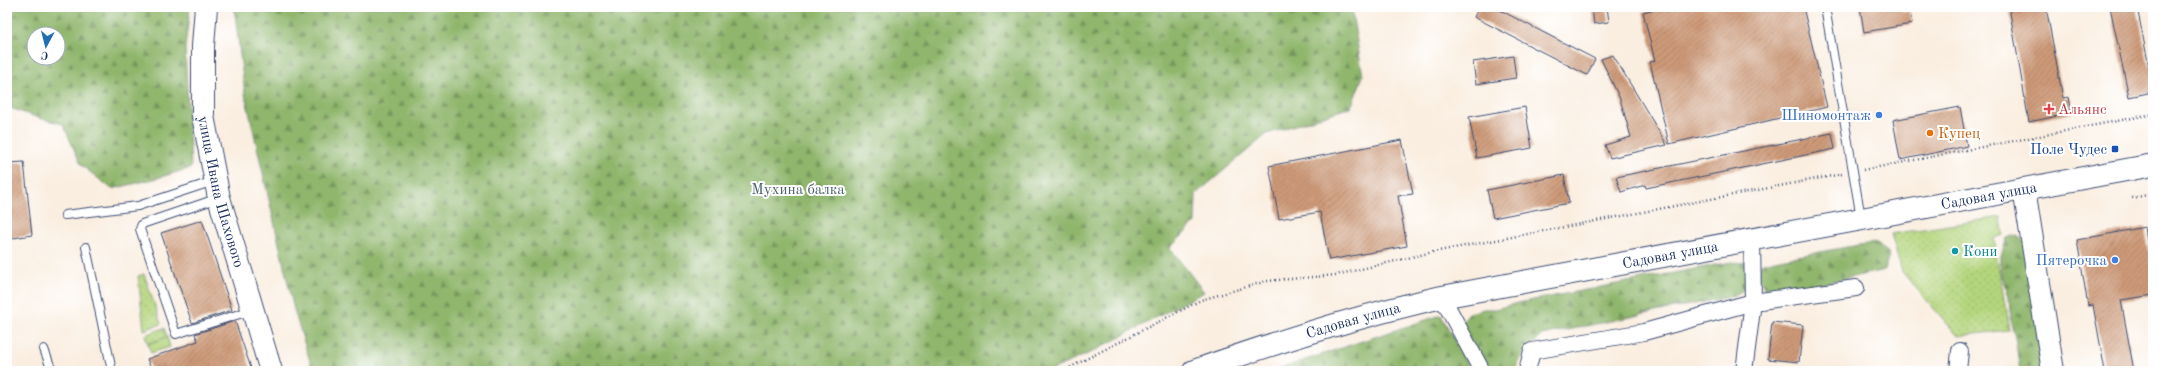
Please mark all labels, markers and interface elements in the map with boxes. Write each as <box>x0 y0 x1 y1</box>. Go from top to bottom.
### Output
north arrow <box>26 26 66 66</box>
text: С <box>41 49 49 60</box>
marker: Альянс <box>2043 103 2055 115</box>
place label: Альянс <box>2058 103 2107 118</box>
place label: Шиномонтаж <box>1781 109 1871 124</box>
marker: Шиномонтаж <box>1874 110 1884 120</box>
street label: улица Ивана Шахового <box>194 115 245 270</box>
place label: Купец <box>1938 127 1981 142</box>
marker: Купец <box>1925 128 1935 138</box>
place label: Поле Чудес <box>2030 143 2107 158</box>
marker: Поле Чудес <box>2110 144 2120 154</box>
street label: Садовая улица <box>1940 181 2039 213</box>
park label: Мухина балка <box>751 183 845 198</box>
street label: Садовая улица <box>1621 240 1720 272</box>
place label: Кони <box>1963 245 1998 260</box>
marker: Кони <box>1950 246 1960 256</box>
place label: Пятерочка <box>2036 254 2108 269</box>
marker: Пятерочка <box>2110 255 2120 265</box>
street label: Садовая улица <box>1305 301 1403 342</box>

